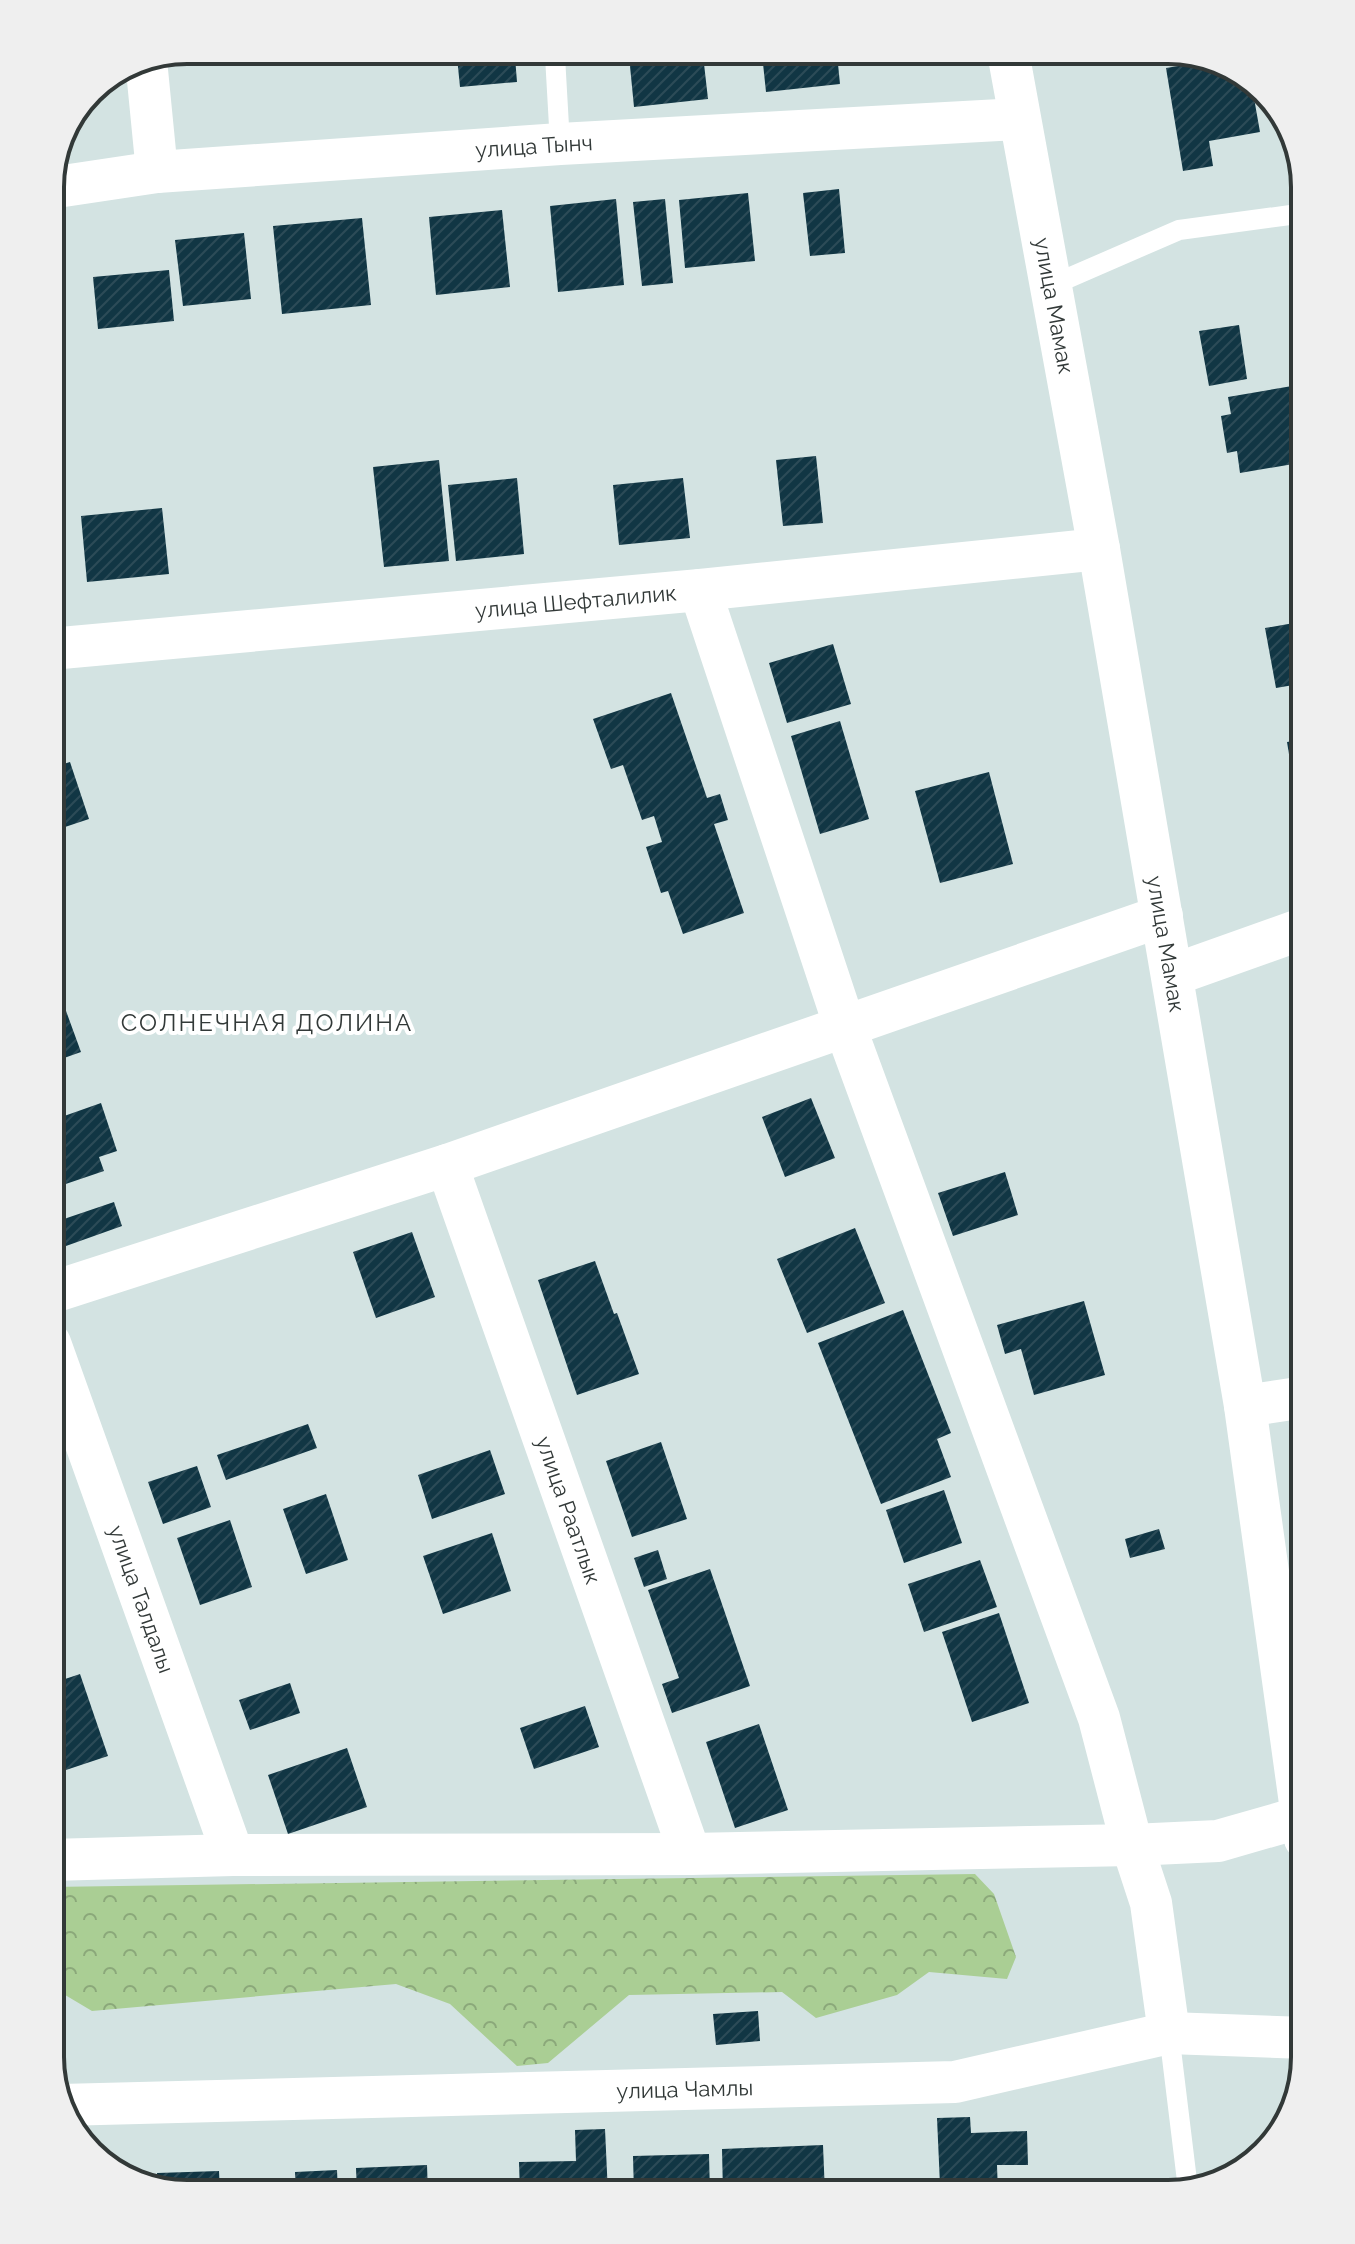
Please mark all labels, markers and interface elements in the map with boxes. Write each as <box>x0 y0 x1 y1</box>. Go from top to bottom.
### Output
street label: улица Тынч <box>474 129 593 163</box>
street label: улица Мамак <box>1029 236 1080 376</box>
street label: улица Шефталилик <box>474 579 678 623</box>
street label: улица Мамак <box>1142 874 1191 1014</box>
district label: СОЛНЕЧНАЯ ДОЛИНА <box>121 1008 413 1037</box>
street label: улица Раатлык <box>531 1433 607 1587</box>
street label: улица Талдалы <box>103 1522 180 1677</box>
street label: улица Чамлы <box>616 2074 754 2104</box>

